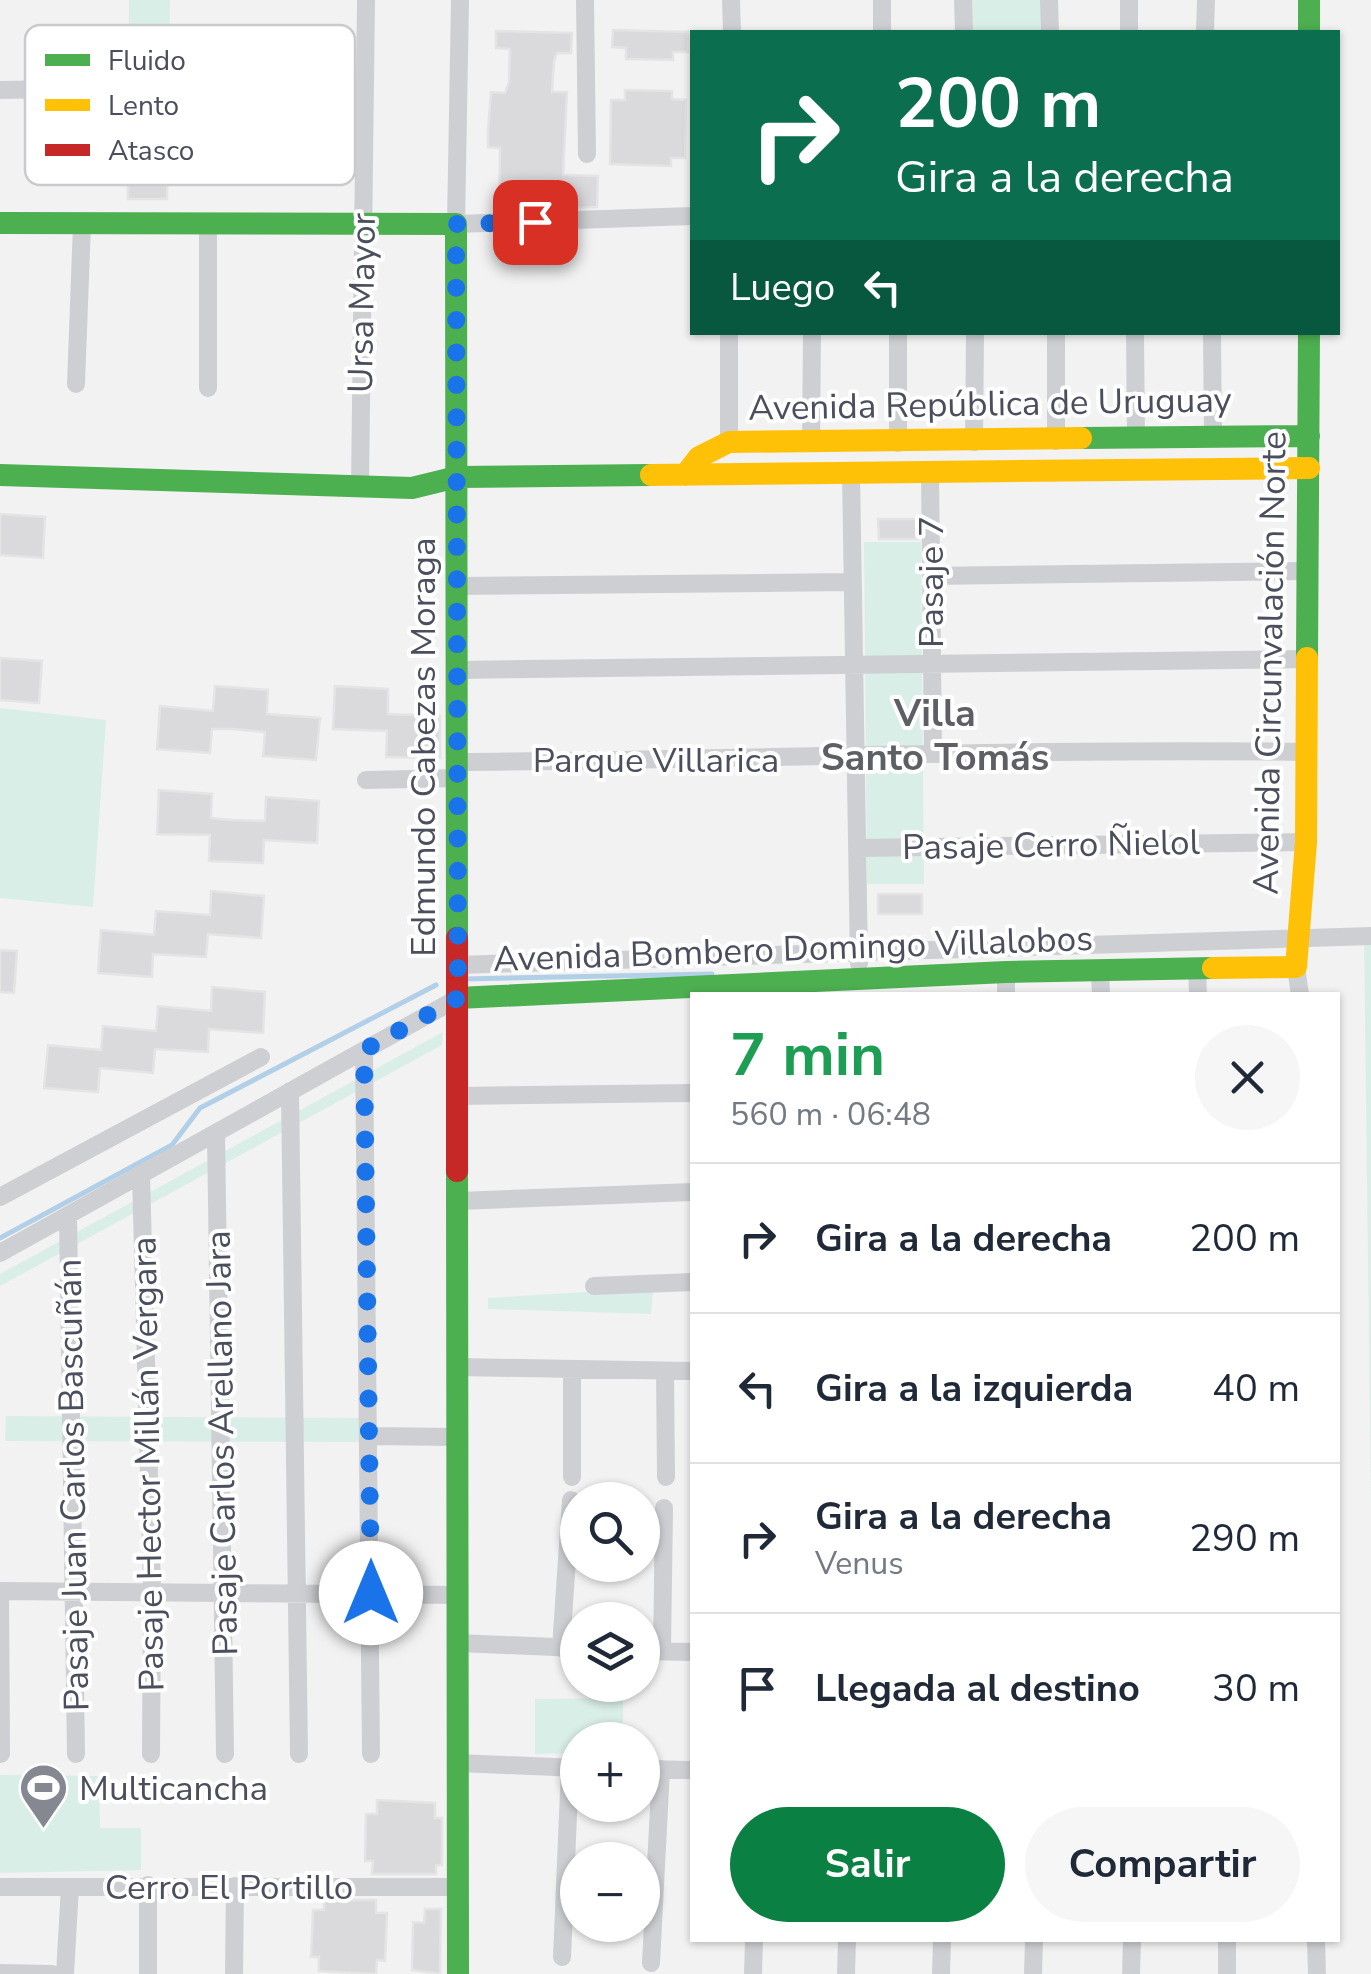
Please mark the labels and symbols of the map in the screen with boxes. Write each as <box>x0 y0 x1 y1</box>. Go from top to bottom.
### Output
legend <box>25 25 355 185</box>
text: Fluido <box>108 42 186 80</box>
text: Lento <box>108 87 179 125</box>
text: Atasco <box>108 132 194 170</box>
pin <box>493 180 578 265</box>
street label: Ursa Mayor <box>337 212 387 394</box>
street label: Avenida República de Uruguay <box>748 376 1232 432</box>
street label: Avenida Circunvalación Norte <box>1242 431 1298 895</box>
street label: Pasaje 7 <box>908 516 955 648</box>
street label: Edmundo Cabezas Moraga <box>400 537 447 957</box>
district label: Villa Santo Tomás <box>821 688 1049 783</box>
street label: Parque Villarica <box>533 737 779 784</box>
street label: Pasaje Cerro Ñielol <box>902 819 1201 871</box>
street label: Avenida Bombero Domingo Villalobos <box>492 915 1094 983</box>
street label: Pasaje Carlos Arellano Jara <box>195 1230 249 1656</box>
street label: Pasaje Hector Millán Vergara <box>121 1236 175 1692</box>
street label: Pasaje Juan Carlos Bascuñán <box>46 1258 100 1712</box>
position arrow <box>319 1541 423 1645</box>
sports icon: Multicancha <box>18 1762 70 1830</box>
place label: Multicancha <box>79 1765 268 1812</box>
street label: Cerro El Portillo <box>105 1864 353 1911</box>

